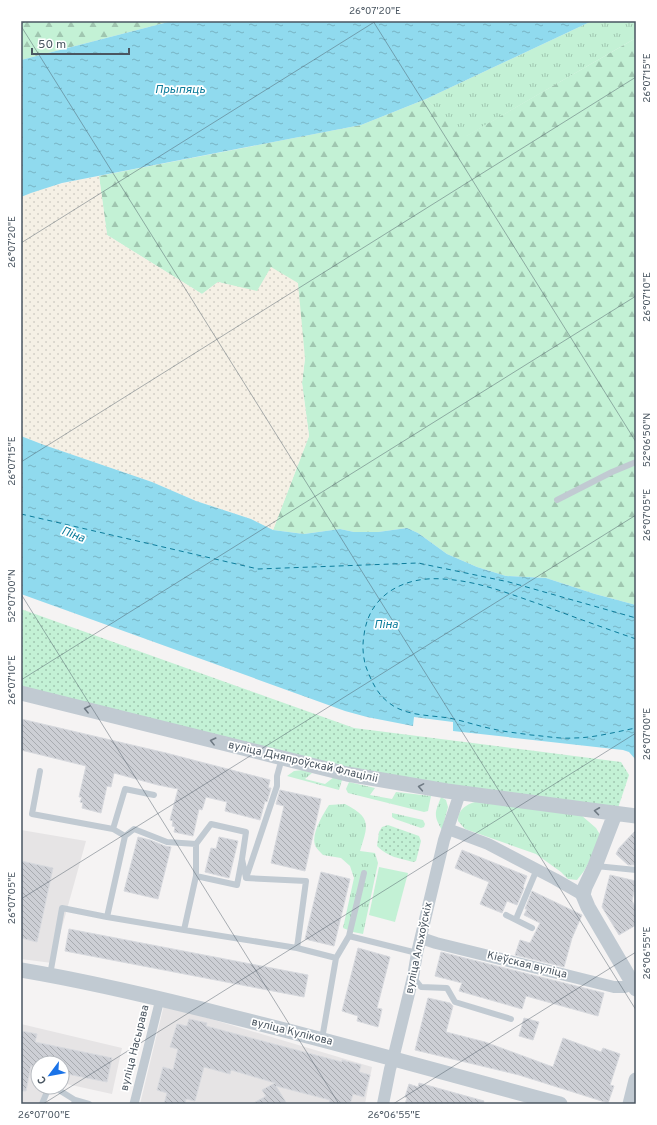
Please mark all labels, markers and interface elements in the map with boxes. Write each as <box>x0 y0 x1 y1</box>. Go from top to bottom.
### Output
text: 26°07'20"E <box>349 5 401 18</box>
scale bar <box>32 30 129 56</box>
text: 50 m <box>38 37 66 53</box>
text: 26°07'15"E <box>641 53 654 103</box>
water label: Прыпяць <box>155 82 205 98</box>
text: 26°07'20"E <box>6 216 19 268</box>
text: 26°07'10"E <box>641 272 654 322</box>
text: 52°06'50"N <box>641 413 654 467</box>
text: 26°07'15"E <box>6 436 19 486</box>
text: 26°07'05"E <box>641 489 654 541</box>
water label: Піна <box>59 523 88 547</box>
text: 52°07'00"N <box>6 569 19 623</box>
water label: Піна <box>374 617 399 633</box>
text: 26°07'10"E <box>6 655 19 705</box>
one-way arrow <box>83 706 90 714</box>
text: 26°07'00"E <box>641 708 654 760</box>
one-way arrow <box>209 737 216 745</box>
street label: вуліца Дняпроўскай Флаціліі <box>227 738 379 786</box>
one-way arrow <box>418 783 425 792</box>
one-way arrow <box>594 807 600 816</box>
text: 26°07'05"E <box>6 872 19 924</box>
street label: вуліца Альхоўскіх <box>402 901 436 995</box>
text: 26°06'55"E <box>641 926 654 980</box>
street label: Кіеўская вуліца <box>486 948 569 982</box>
street label: вуліца Насырава <box>118 1003 153 1092</box>
street label: вуліца Кулікова <box>250 1015 334 1049</box>
north arrow <box>30 1055 70 1095</box>
text: С <box>35 1073 50 1086</box>
text: 26°07'00"E <box>18 1109 70 1122</box>
text: 26°06'55"E <box>367 1109 421 1122</box>

